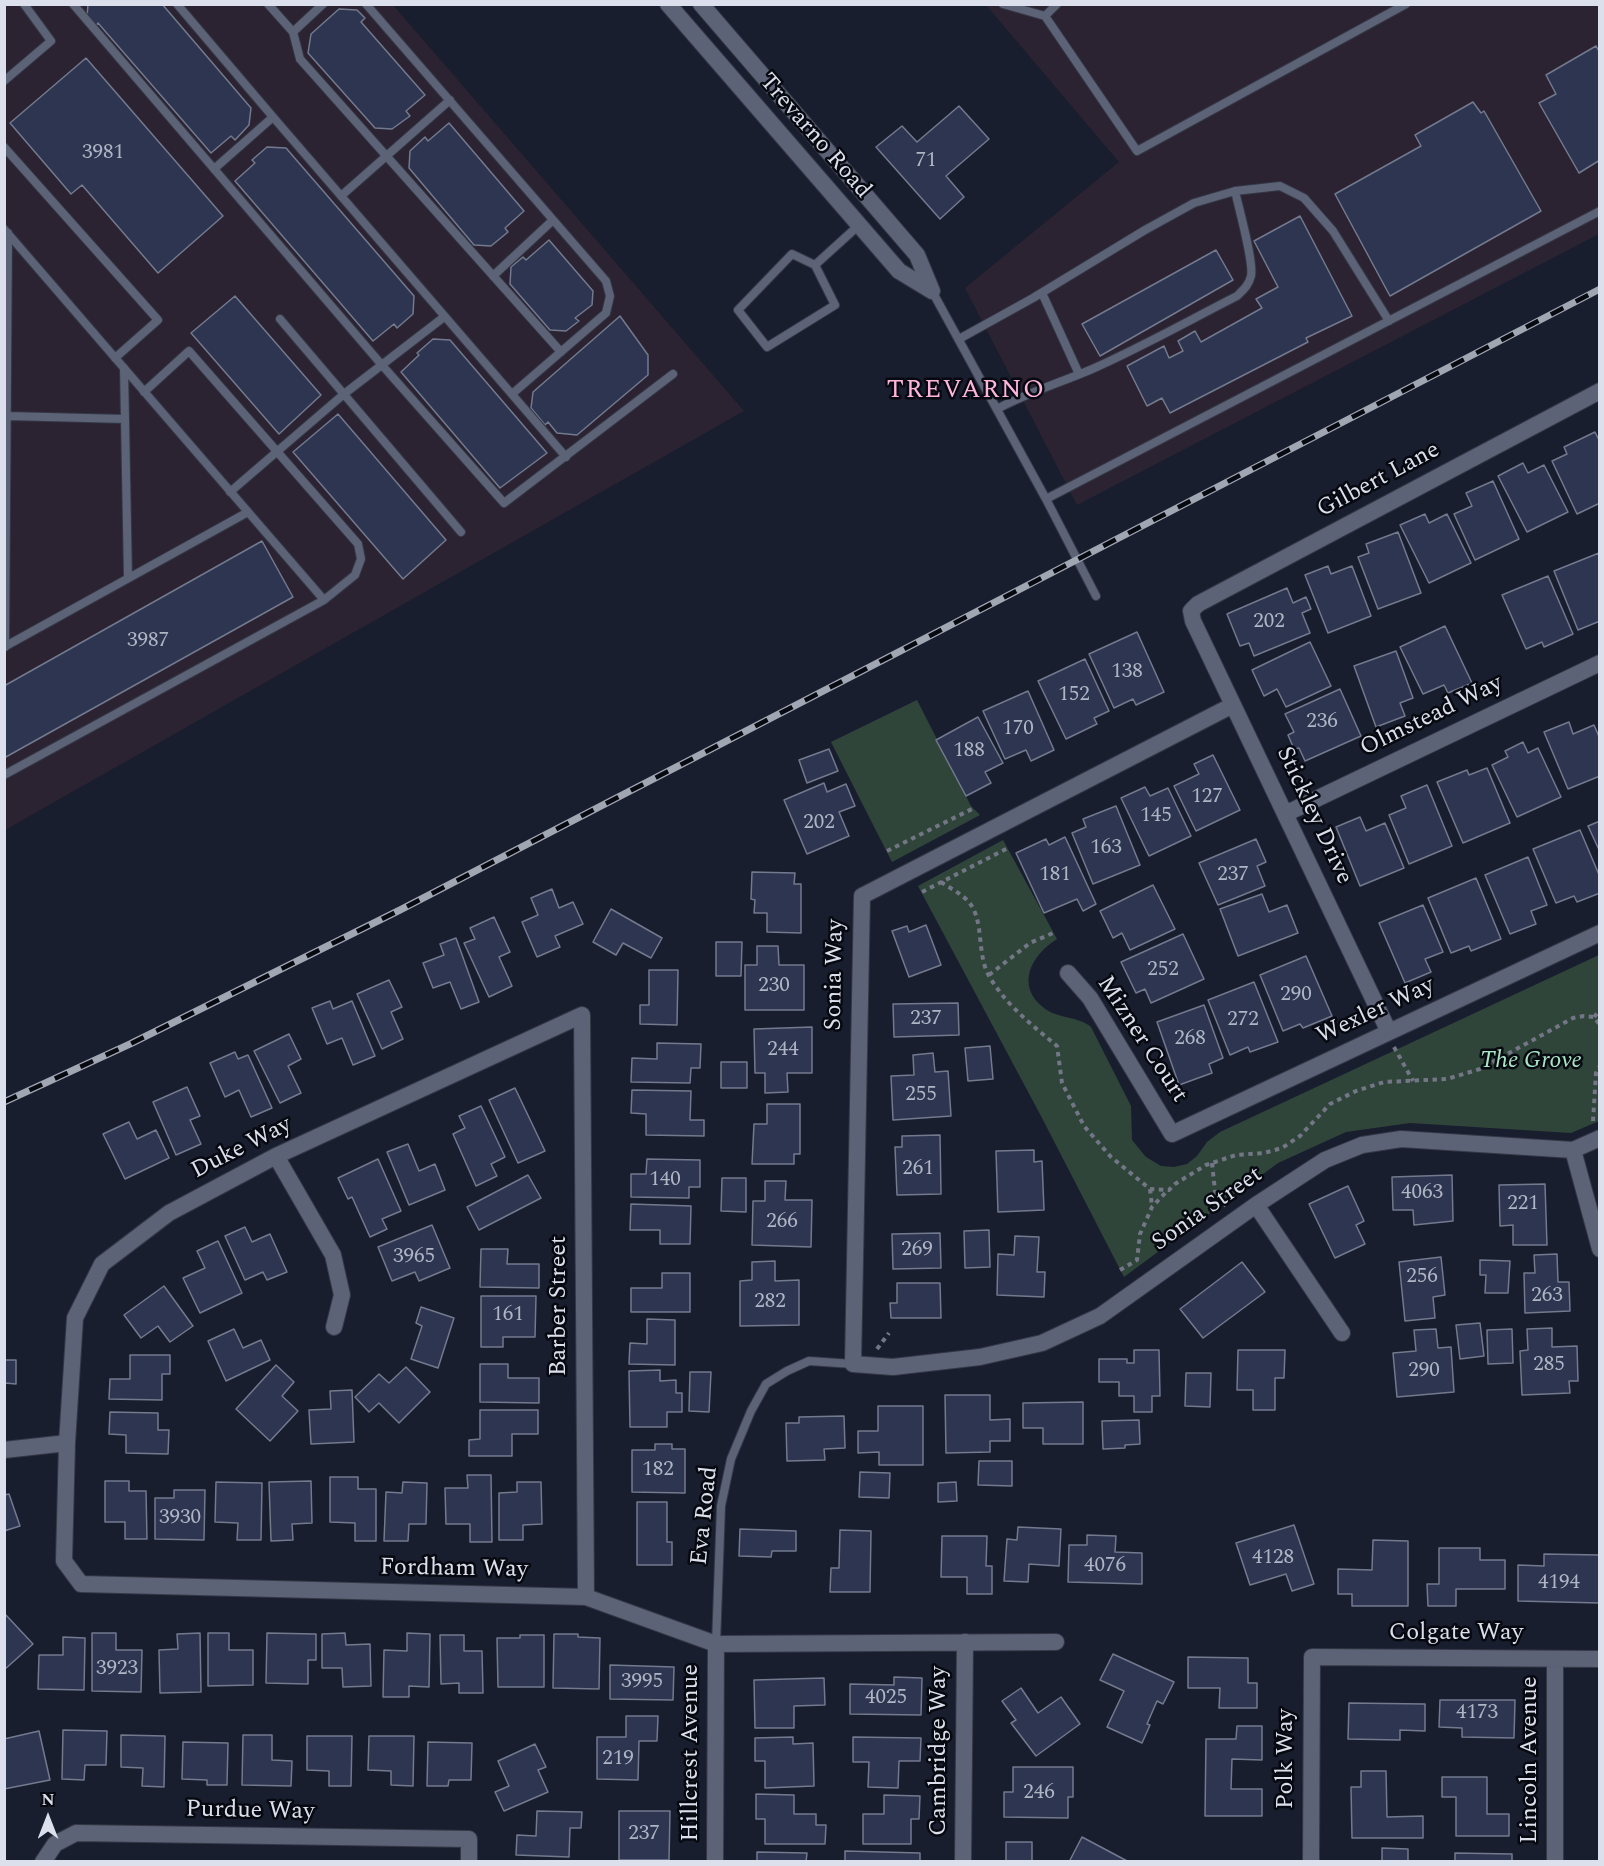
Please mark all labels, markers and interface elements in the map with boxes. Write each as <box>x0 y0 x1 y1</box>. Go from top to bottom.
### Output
street label: Trevarno Road <box>752 69 876 205</box>
house number: 3981 <box>82 141 124 167</box>
house number: 71 <box>916 149 936 175</box>
district label: TREVARNO <box>886 376 1046 408</box>
street label: Gilbert Lane <box>1313 437 1445 525</box>
house number: 202 <box>1253 610 1285 636</box>
house number: 3987 <box>127 629 169 655</box>
house number: 138 <box>1111 660 1143 686</box>
street label: Olmstead Way <box>1356 670 1508 764</box>
house number: 152 <box>1058 683 1090 709</box>
house number: 236 <box>1306 710 1338 736</box>
house number: 170 <box>1002 717 1034 743</box>
house number: 188 <box>953 739 985 765</box>
street label: Stickley Drive <box>1269 743 1357 889</box>
house number: 127 <box>1191 785 1223 811</box>
house number: 145 <box>1140 804 1172 830</box>
house number: 202 <box>803 811 835 837</box>
house number: 163 <box>1090 836 1122 862</box>
house number: 181 <box>1039 863 1071 889</box>
house number: 237 <box>1217 863 1249 889</box>
street label: Sonia Way <box>821 919 851 1031</box>
house number: 252 <box>1147 958 1179 984</box>
street label: Mizner Court <box>1089 971 1193 1109</box>
street label: Wexler Way <box>1312 972 1440 1052</box>
house number: 230 <box>758 974 790 1000</box>
house number: 290 <box>1280 983 1312 1009</box>
house number: 237 <box>910 1007 942 1033</box>
house number: 272 <box>1227 1008 1259 1034</box>
house number: 268 <box>1174 1027 1206 1053</box>
house number: 244 <box>767 1038 799 1064</box>
park label: The Grove <box>1480 1048 1582 1076</box>
house number: 255 <box>905 1083 937 1109</box>
street label: Duke Way <box>187 1111 297 1187</box>
house number: 261 <box>902 1157 934 1183</box>
street label: Sonia Street <box>1147 1161 1269 1259</box>
house number: 140 <box>649 1168 681 1194</box>
house number: 4063 <box>1401 1181 1443 1207</box>
house number: 221 <box>1507 1192 1539 1218</box>
house number: 266 <box>766 1210 798 1236</box>
street label: Barber Street <box>546 1236 574 1376</box>
house number: 269 <box>901 1238 933 1264</box>
house number: 3965 <box>393 1245 435 1271</box>
house number: 256 <box>1406 1265 1438 1291</box>
house number: 263 <box>1531 1284 1563 1310</box>
house number: 282 <box>754 1290 786 1316</box>
house number: 161 <box>492 1303 524 1329</box>
house number: 285 <box>1533 1353 1565 1379</box>
house number: 290 <box>1408 1359 1440 1385</box>
house number: 182 <box>642 1458 674 1484</box>
street label: Eva Road <box>687 1465 725 1567</box>
house number: 3930 <box>159 1506 201 1532</box>
house number: 4128 <box>1252 1546 1294 1572</box>
street label: Fordham Way <box>380 1554 528 1586</box>
house number: 4076 <box>1084 1554 1126 1580</box>
house number: 4194 <box>1538 1571 1580 1597</box>
street label: Colgate Way <box>1389 1620 1523 1648</box>
house number: 3923 <box>96 1657 138 1683</box>
street label: Hillcrest Avenue <box>678 1664 706 1842</box>
street label: Cambridge Way <box>926 1666 954 1836</box>
house number: 3995 <box>621 1670 663 1696</box>
street label: Lincoln Avenue <box>1517 1676 1545 1844</box>
house number: 4025 <box>865 1686 907 1712</box>
house number: 4173 <box>1456 1701 1498 1727</box>
street label: Polk Way <box>1273 1709 1301 1809</box>
house number: 219 <box>602 1747 634 1773</box>
house number: 246 <box>1023 1781 1055 1807</box>
north arrow <box>18 1788 78 1848</box>
text: N <box>41 1788 55 1812</box>
street label: Purdue Way <box>185 1796 315 1828</box>
house number: 237 <box>628 1822 660 1848</box>

